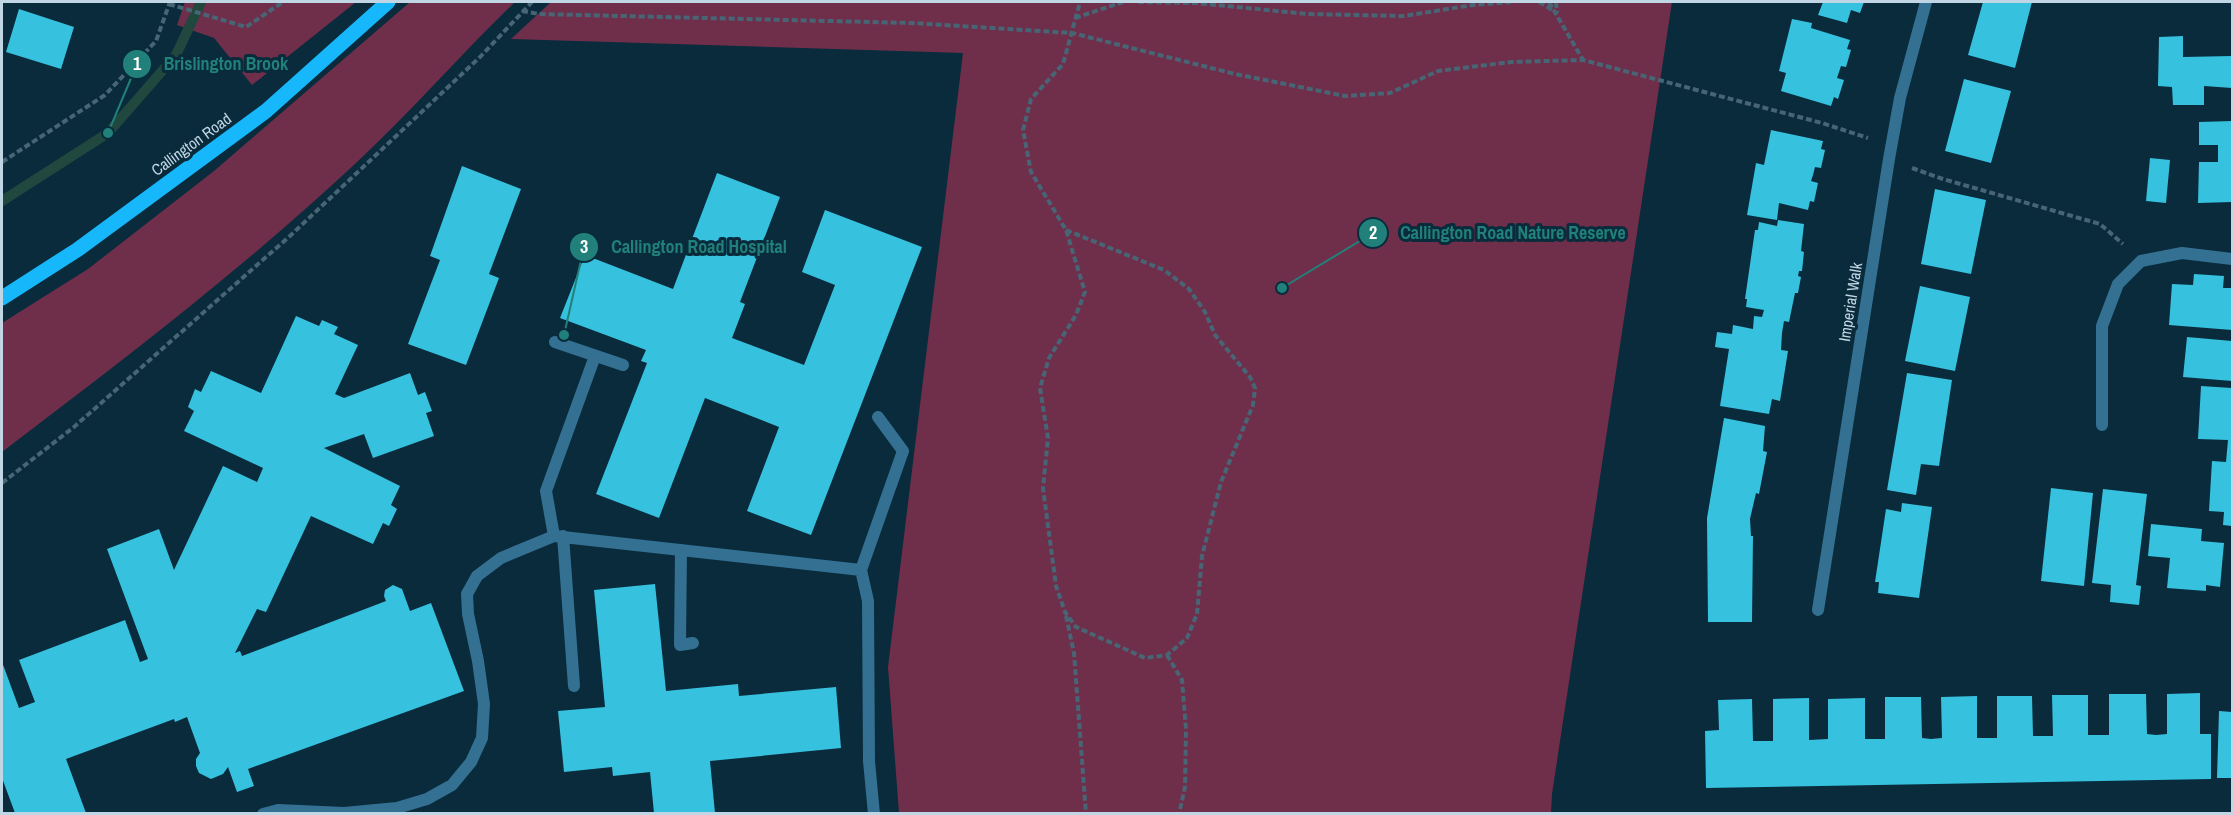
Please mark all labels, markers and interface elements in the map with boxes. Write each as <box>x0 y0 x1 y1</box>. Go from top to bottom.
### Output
callout: Brislington Brook <box>122 46 300 82</box>
text: 1 <box>133 51 142 76</box>
text: Brislington Brook <box>164 51 289 76</box>
street label: Callington Road <box>146 107 236 181</box>
callout: Callington Road Nature Reserve <box>1358 215 1637 251</box>
text: 2 <box>1369 220 1377 245</box>
text: Callington Road Nature Reserve <box>1400 220 1626 245</box>
callout: Callington Road Hospital <box>569 229 799 265</box>
text: 3 <box>580 234 588 259</box>
text: Callington Road Hospital <box>611 234 787 259</box>
street label: Imperial Walk <box>1833 260 1867 343</box>

